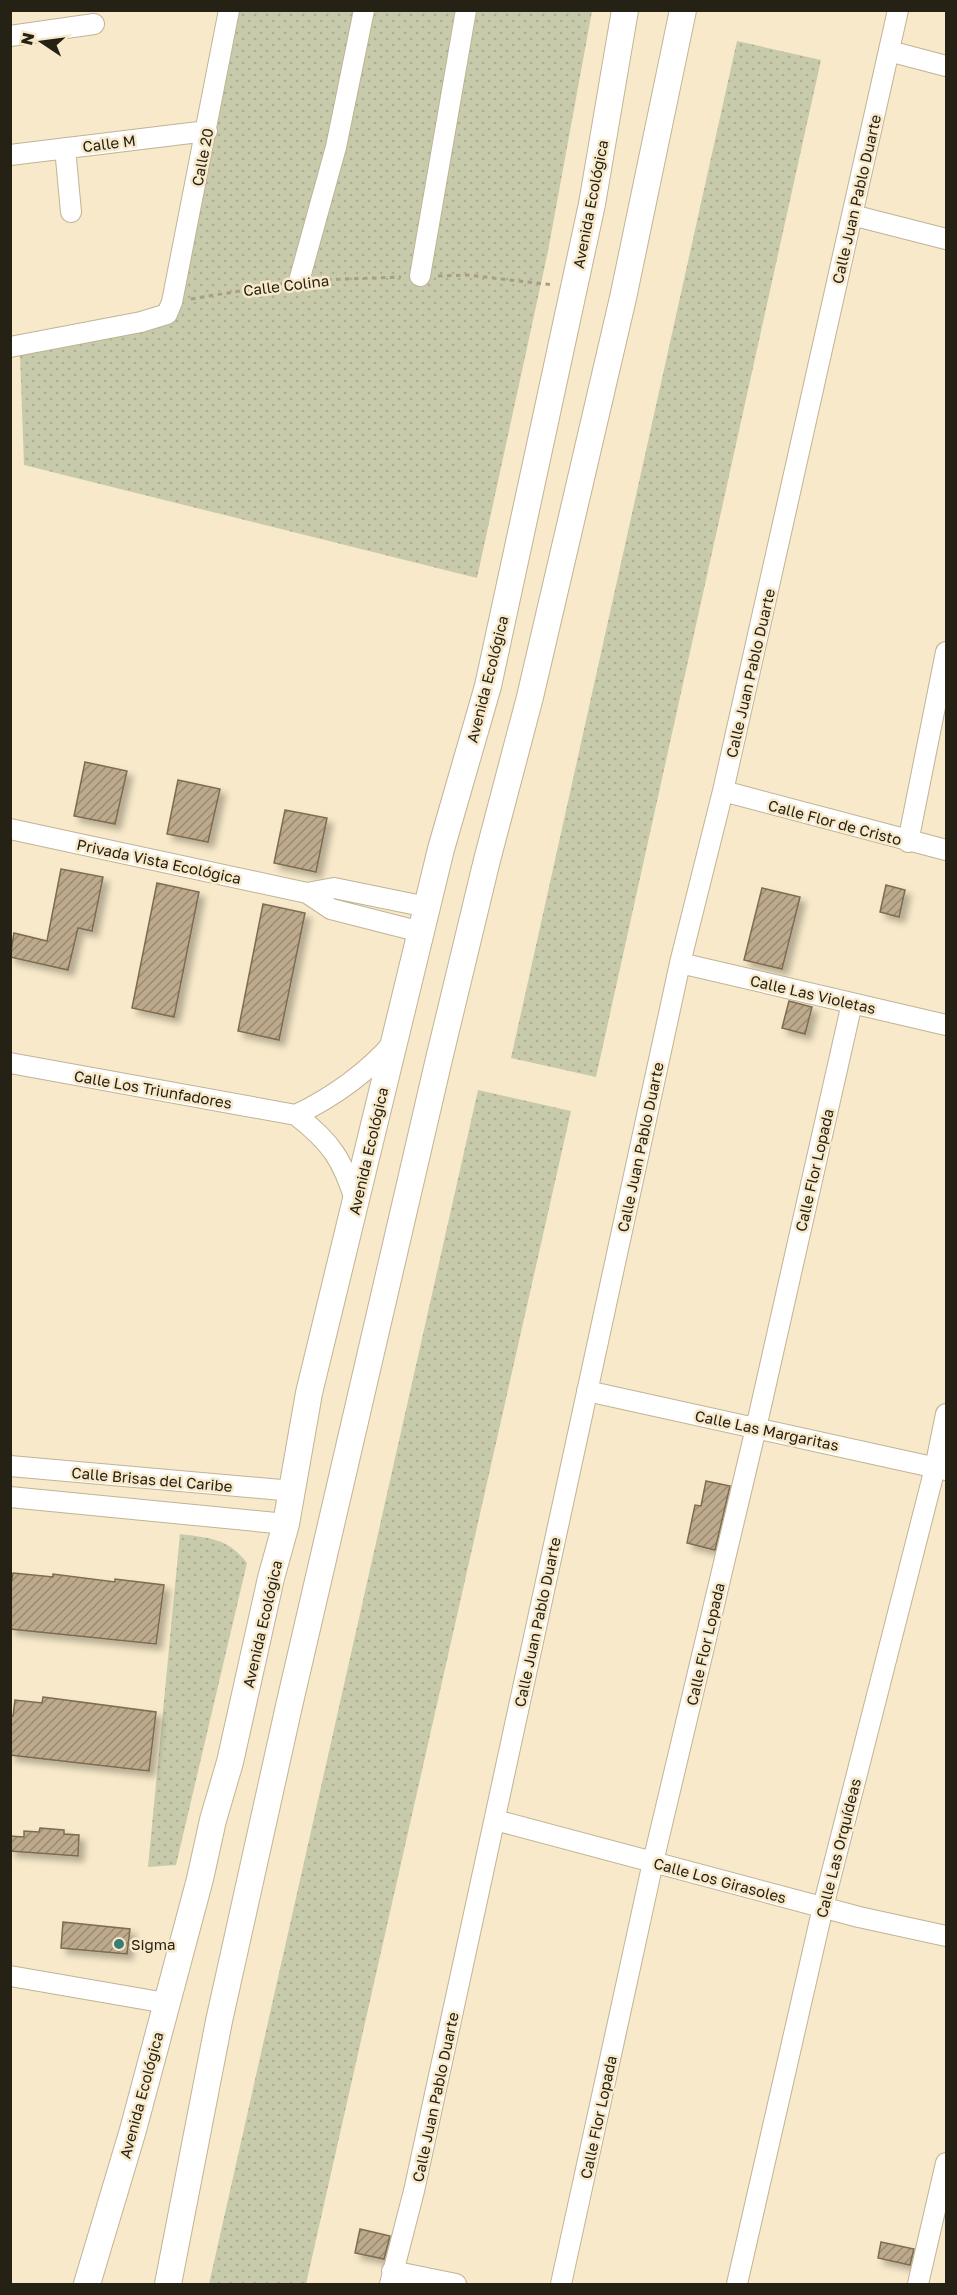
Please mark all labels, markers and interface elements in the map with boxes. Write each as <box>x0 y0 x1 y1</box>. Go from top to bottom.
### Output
north arrow <box>12 12 72 72</box>
text: N <box>16 30 38 47</box>
street label: Calle Juan Pablo Duarte <box>828 112 884 285</box>
street label: Calle 20 <box>188 127 216 187</box>
street label: Calle M <box>81 131 137 155</box>
street label: Avenida Ecológica <box>569 138 611 270</box>
street label: Calle Colina <box>242 271 330 299</box>
street label: Calle Juan Pablo Duarte <box>722 586 778 759</box>
street label: Avenida Ecológica <box>462 614 512 744</box>
street label: Calle Flor de Cristo <box>766 796 904 848</box>
street label: Privada Vista Ecológica <box>75 835 243 887</box>
street label: Calle Las Violetas <box>748 971 878 1017</box>
street label: Calle Juan Pablo Duarte <box>613 1060 667 1234</box>
street label: Calle Los Triunfadores <box>73 1066 233 1112</box>
street label: Avenida Ecológica <box>345 1085 391 1217</box>
street label: Calle Flor Lopada <box>791 1107 837 1233</box>
street label: Calle Las Margaritas <box>693 1406 841 1454</box>
street label: Calle Brisas del Caribe <box>71 1463 234 1495</box>
street label: Calle Juan Pablo Duarte <box>510 1535 564 1709</box>
street label: Avenida Ecológica <box>239 1558 285 1690</box>
street label: Calle Flor Lopada <box>682 1581 728 1707</box>
street label: Calle Las Orquídeas <box>812 1776 864 1920</box>
street label: Calle Los Girasoles <box>652 1854 788 1906</box>
place label: Sigma <box>131 1935 176 1953</box>
marker: Sigma <box>112 1937 126 1951</box>
street label: Calle Juan Pablo Duarte <box>408 2010 462 2184</box>
street label: Avenida Ecológica <box>115 2030 167 2160</box>
street label: Calle Flor Lopada <box>576 2054 620 2180</box>

